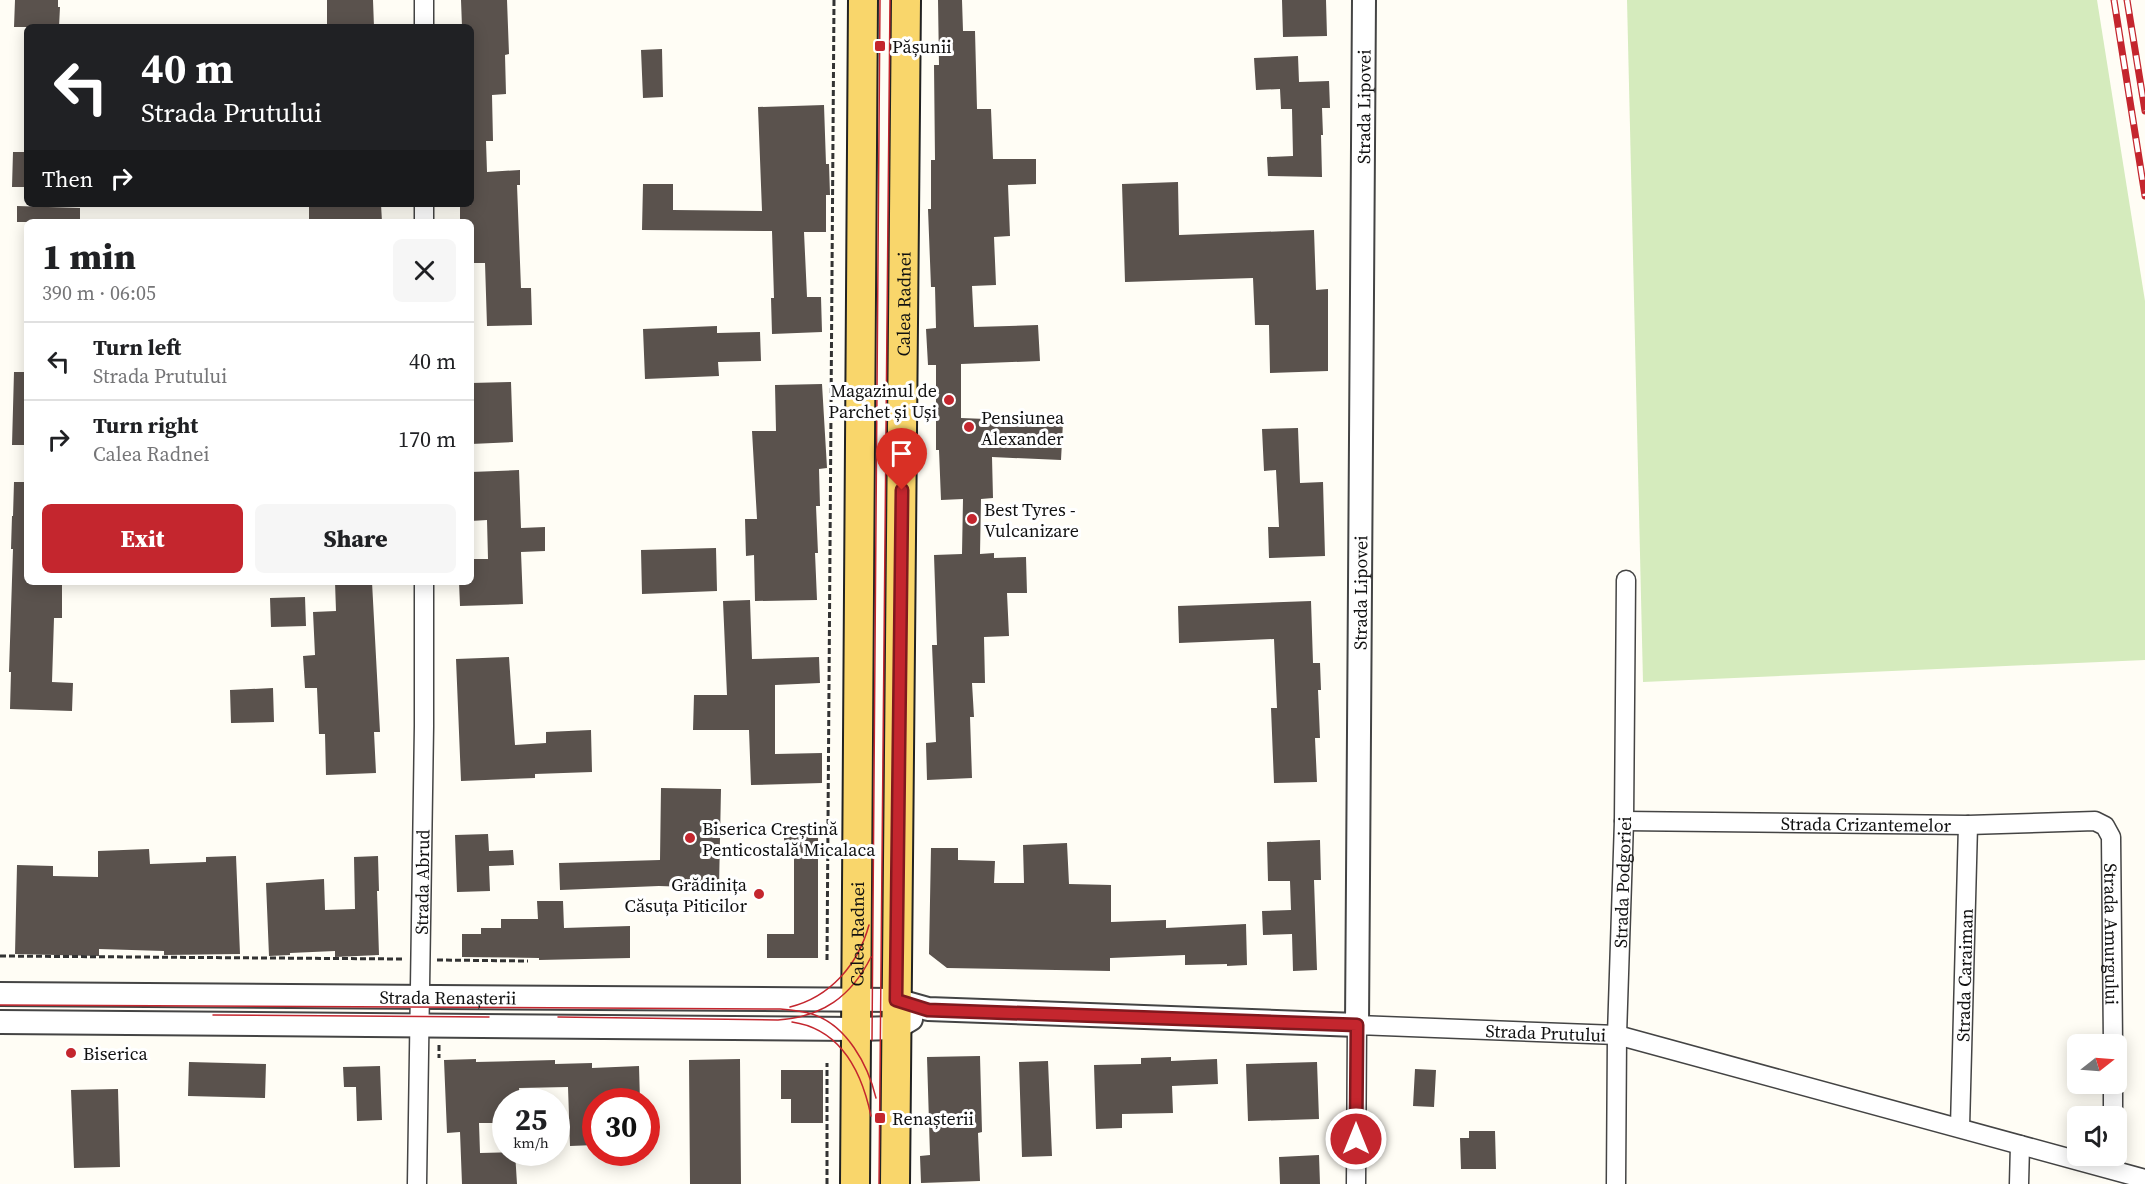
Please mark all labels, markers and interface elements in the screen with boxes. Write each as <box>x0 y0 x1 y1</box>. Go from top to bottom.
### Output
place label: Pășunii <box>892 34 952 59</box>
text: 40 m <box>141 39 234 97</box>
marker: Pășunii <box>873 39 887 53</box>
icon: left <box>42 48 120 126</box>
street label: Strada Lipovei <box>1350 49 1376 164</box>
text: Strada Prutului <box>141 94 322 131</box>
icon: right <box>105 162 138 195</box>
text: Then <box>42 164 93 194</box>
text: 1 min <box>42 232 136 281</box>
button: close <box>393 239 456 302</box>
street label: Calea Radnei <box>890 251 916 357</box>
text: 390 m · 06:05 <box>42 279 156 307</box>
text: Turn left <box>93 332 181 362</box>
icon: left <box>42 345 75 378</box>
text: 40 m <box>409 346 456 376</box>
text: Strada Prutului <box>93 362 227 390</box>
place label: Magazinul de Parchet și Uși <box>828 378 937 424</box>
marker: Magazinul de Parchet și Uși <box>942 393 956 407</box>
place label: Pensiunea Alexander <box>981 405 1065 451</box>
text: Turn right <box>93 410 198 440</box>
marker: Pensiunea Alexander <box>962 420 976 434</box>
icon: right <box>42 423 75 456</box>
text: 170 m <box>398 424 456 454</box>
pin <box>876 428 927 490</box>
icon: arrive <box>885 437 918 470</box>
text: Calea Radnei <box>93 440 209 468</box>
place label: Best Tyres - Vulcanizare <box>984 497 1079 543</box>
button: Exit <box>42 504 243 573</box>
button: Share <box>255 504 456 573</box>
marker: Best Tyres - Vulcanizare <box>965 512 979 526</box>
street label: Strada Lipovei <box>1347 535 1373 650</box>
street label: Strada Crizantemelor <box>1781 810 1952 837</box>
place label: Biserica Creștină Penticostală Micalaca <box>702 816 876 862</box>
street label: Strada Podgoriei <box>1607 816 1637 948</box>
street label: Strada Abrud <box>408 829 435 935</box>
marker: Biserica Creștină Penticostală Micalaca <box>683 831 697 845</box>
street label: Strada Amurgului <box>2099 863 2125 1005</box>
place label: Grădinița Căsuța Piticilor <box>625 872 748 918</box>
street label: Calea Radnei <box>844 881 870 987</box>
marker: Grădinița Căsuța Piticilor <box>752 887 766 901</box>
street label: Strada Caraiman <box>1950 908 1978 1042</box>
street label: Strada Renașterii <box>379 984 517 1010</box>
street label: Strada Prutului <box>1485 1017 1607 1047</box>
north arrow <box>2067 1034 2127 1094</box>
map controls <box>2067 1034 2127 1166</box>
place label: Biserica <box>83 1041 148 1066</box>
marker: Biserica <box>64 1046 78 1060</box>
speed limit sign: 30 <box>582 1088 660 1166</box>
text: 25 <box>515 1099 547 1140</box>
place label: Renașterii <box>892 1106 974 1131</box>
button: sound <box>2067 1106 2127 1166</box>
position arrow <box>1324 1107 1388 1171</box>
marker: Renașterii <box>873 1111 887 1125</box>
text: km/h <box>513 1132 549 1153</box>

